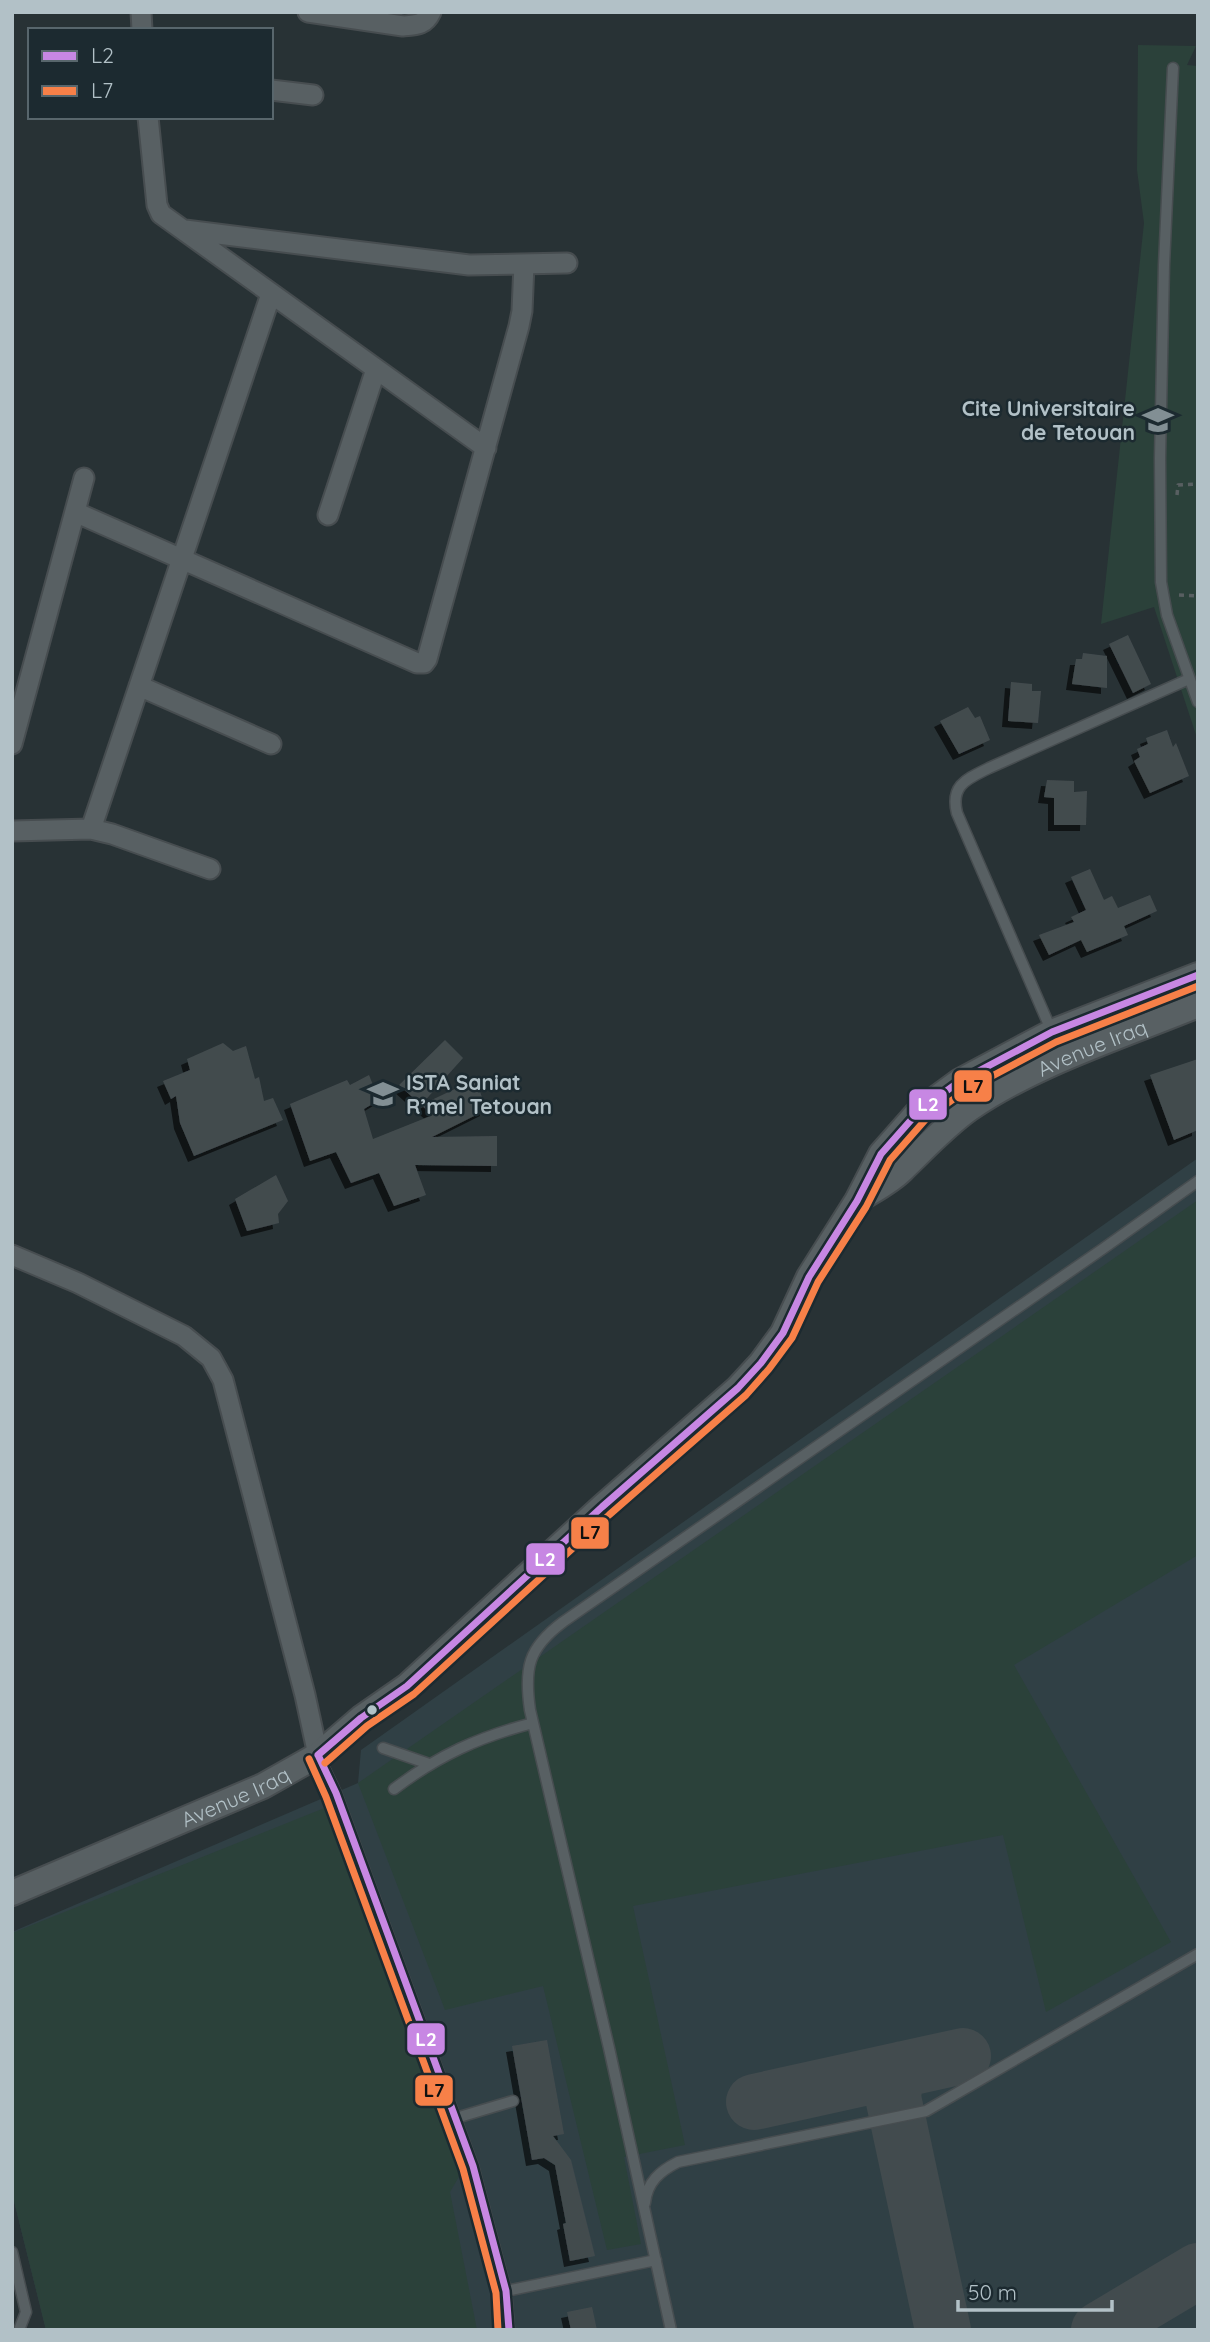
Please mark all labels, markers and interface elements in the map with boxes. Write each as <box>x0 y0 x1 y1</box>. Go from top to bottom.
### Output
legend <box>28 28 273 119</box>
text: L2 <box>91 42 114 68</box>
text: L7 <box>91 77 113 103</box>
place label: Cite Universitaire de Tetouan <box>962 395 1135 445</box>
school or university icon: Cite Universitaire de Tetouan <box>1141 403 1175 437</box>
street label: Avenue Iraq <box>1033 1013 1151 1082</box>
place label: ISTA Saniat R’mel Tetouan <box>406 1069 552 1119</box>
line badge: L7 <box>953 1069 993 1103</box>
text: L7 <box>962 1074 984 1098</box>
school or university icon: ISTA Saniat R’mel Tetouan <box>366 1077 400 1111</box>
line badge: L2 <box>908 1088 948 1121</box>
text: L2 <box>917 1092 939 1116</box>
line badge: L7 <box>570 1516 610 1550</box>
text: L7 <box>579 1520 601 1544</box>
line badge: L2 <box>525 1542 566 1576</box>
text: L2 <box>534 1547 556 1571</box>
unlabelled marker <box>365 1703 379 1717</box>
street label: Avenue Iraq <box>177 1761 294 1832</box>
line badge: L2 <box>406 2022 446 2056</box>
text: L2 <box>415 2027 437 2051</box>
line badge: L7 <box>414 2074 454 2107</box>
text: L7 <box>423 2078 445 2102</box>
scale bar <box>958 2268 1112 2312</box>
text: 50 m <box>968 2279 1017 2305</box>

